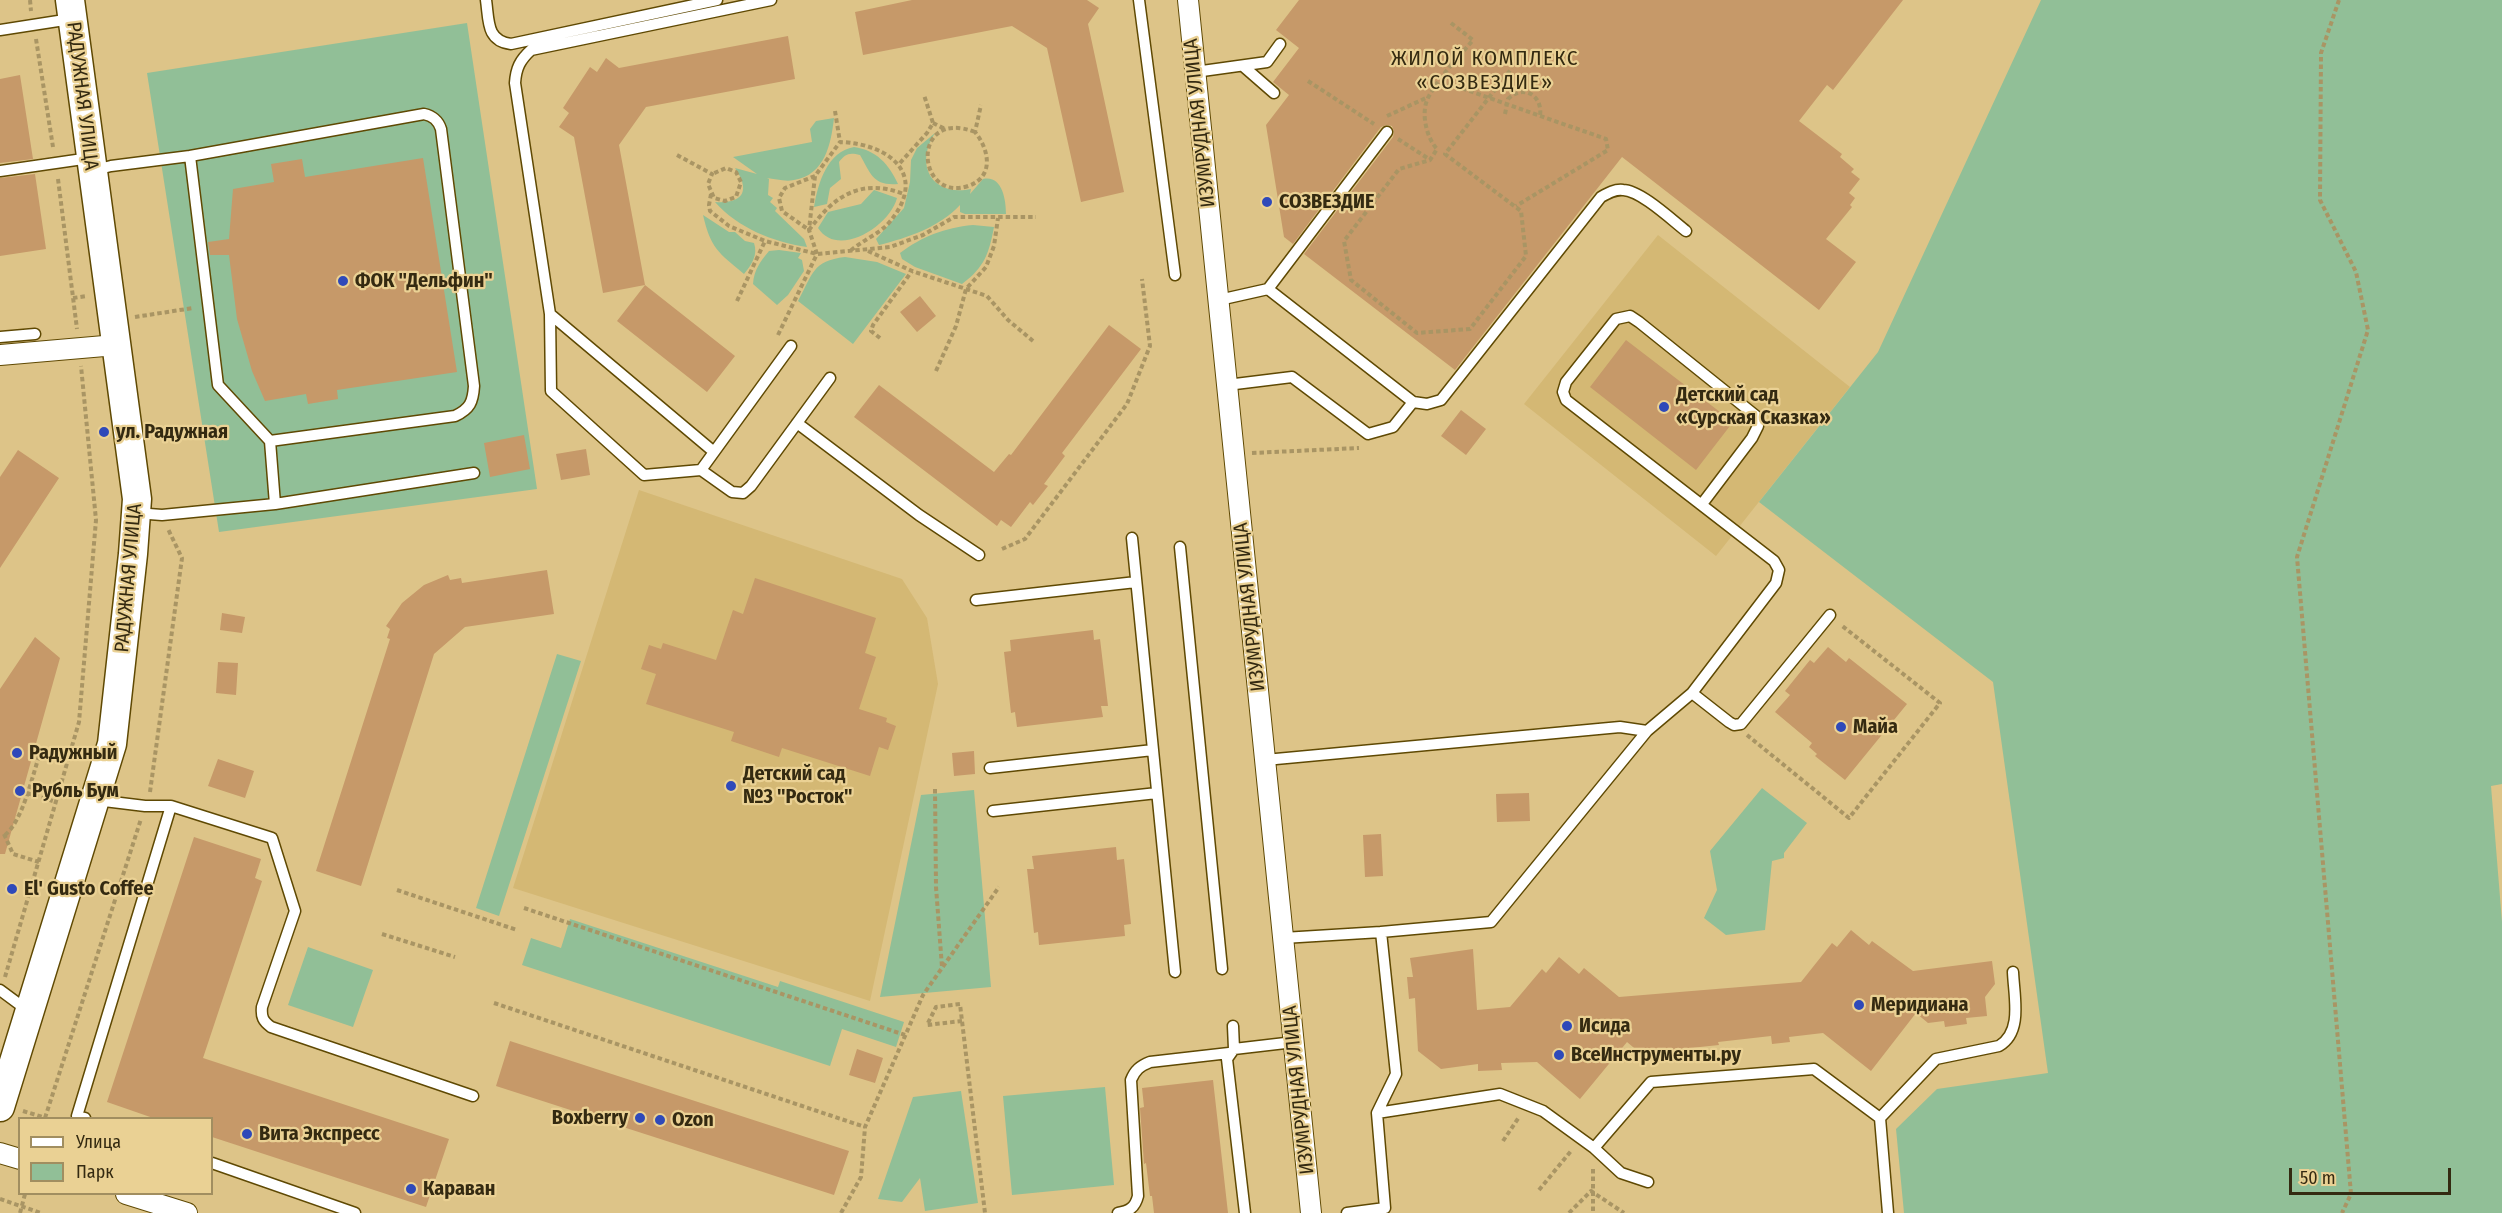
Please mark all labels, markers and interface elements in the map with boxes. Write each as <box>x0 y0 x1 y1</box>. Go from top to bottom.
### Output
street label: РАДУЖНАЯ УЛИЦА <box>61 20 103 172</box>
street label: ИЗУМРУДНАЯ УЛИЦА <box>1179 37 1221 209</box>
district label: ЖИЛОЙ КОМПЛЕКС «СОЗВЕЗДИЕ» <box>1391 46 1579 96</box>
place label: СОЗВЕЗДИЕ <box>1279 190 1374 214</box>
marker: СОЗВЕЗДИЕ <box>1260 195 1274 209</box>
place label: ФОК "Дельфин" <box>355 269 493 293</box>
marker: ФОК "Дельфин" <box>336 274 350 288</box>
place label: Детский сад «Сурская Сказка» <box>1676 383 1831 430</box>
marker: Детский сад «Сурская Сказка» <box>1657 400 1671 414</box>
place label: ул. Радужная <box>116 420 228 444</box>
marker: ул. Радужная <box>97 425 111 439</box>
street label: РАДУЖНАЯ УЛИЦА <box>111 502 147 654</box>
street label: ИЗУМРУДНАЯ УЛИЦА <box>1229 521 1271 693</box>
place label: Майа <box>1853 715 1898 739</box>
marker: Майа <box>1834 720 1848 734</box>
place label: Радужный <box>29 741 117 765</box>
marker: Радужный <box>10 746 24 760</box>
place label: Детский сад №3 "Росток" <box>743 762 853 809</box>
place label: Рубль Бум <box>32 779 119 803</box>
marker: Детский сад №3 "Росток" <box>724 779 738 793</box>
marker: Рубль Бум <box>13 784 27 798</box>
place label: El' Gusto Coffee <box>24 877 154 901</box>
marker: El' Gusto Coffee <box>5 882 19 896</box>
place label: Меридиана <box>1871 993 1968 1017</box>
marker: Меридиана <box>1852 998 1866 1012</box>
street label: ИЗУМРУДНАЯ УЛИЦА <box>1278 1004 1320 1176</box>
place label: Исида <box>1579 1014 1630 1038</box>
marker: Исида <box>1560 1019 1574 1033</box>
place label: ВсеИнструменты.ру <box>1571 1043 1741 1067</box>
marker: ВсеИнструменты.ру <box>1552 1048 1566 1062</box>
place label: Boxberry <box>552 1106 628 1130</box>
place label: Ozon <box>672 1108 714 1132</box>
marker: Boxberry <box>633 1111 647 1125</box>
marker: Ozon <box>653 1113 667 1127</box>
legend <box>18 1117 213 1195</box>
place label: Вита Экспресс <box>259 1122 380 1146</box>
marker: Вита Экспресс <box>240 1127 254 1141</box>
text: Улица <box>76 1131 121 1153</box>
scale bar <box>2292 1156 2454 1194</box>
text: Парк <box>76 1161 114 1183</box>
text: 50 m <box>2300 1167 2336 1189</box>
place label: Караван <box>423 1177 495 1201</box>
marker: Караван <box>404 1182 418 1196</box>

